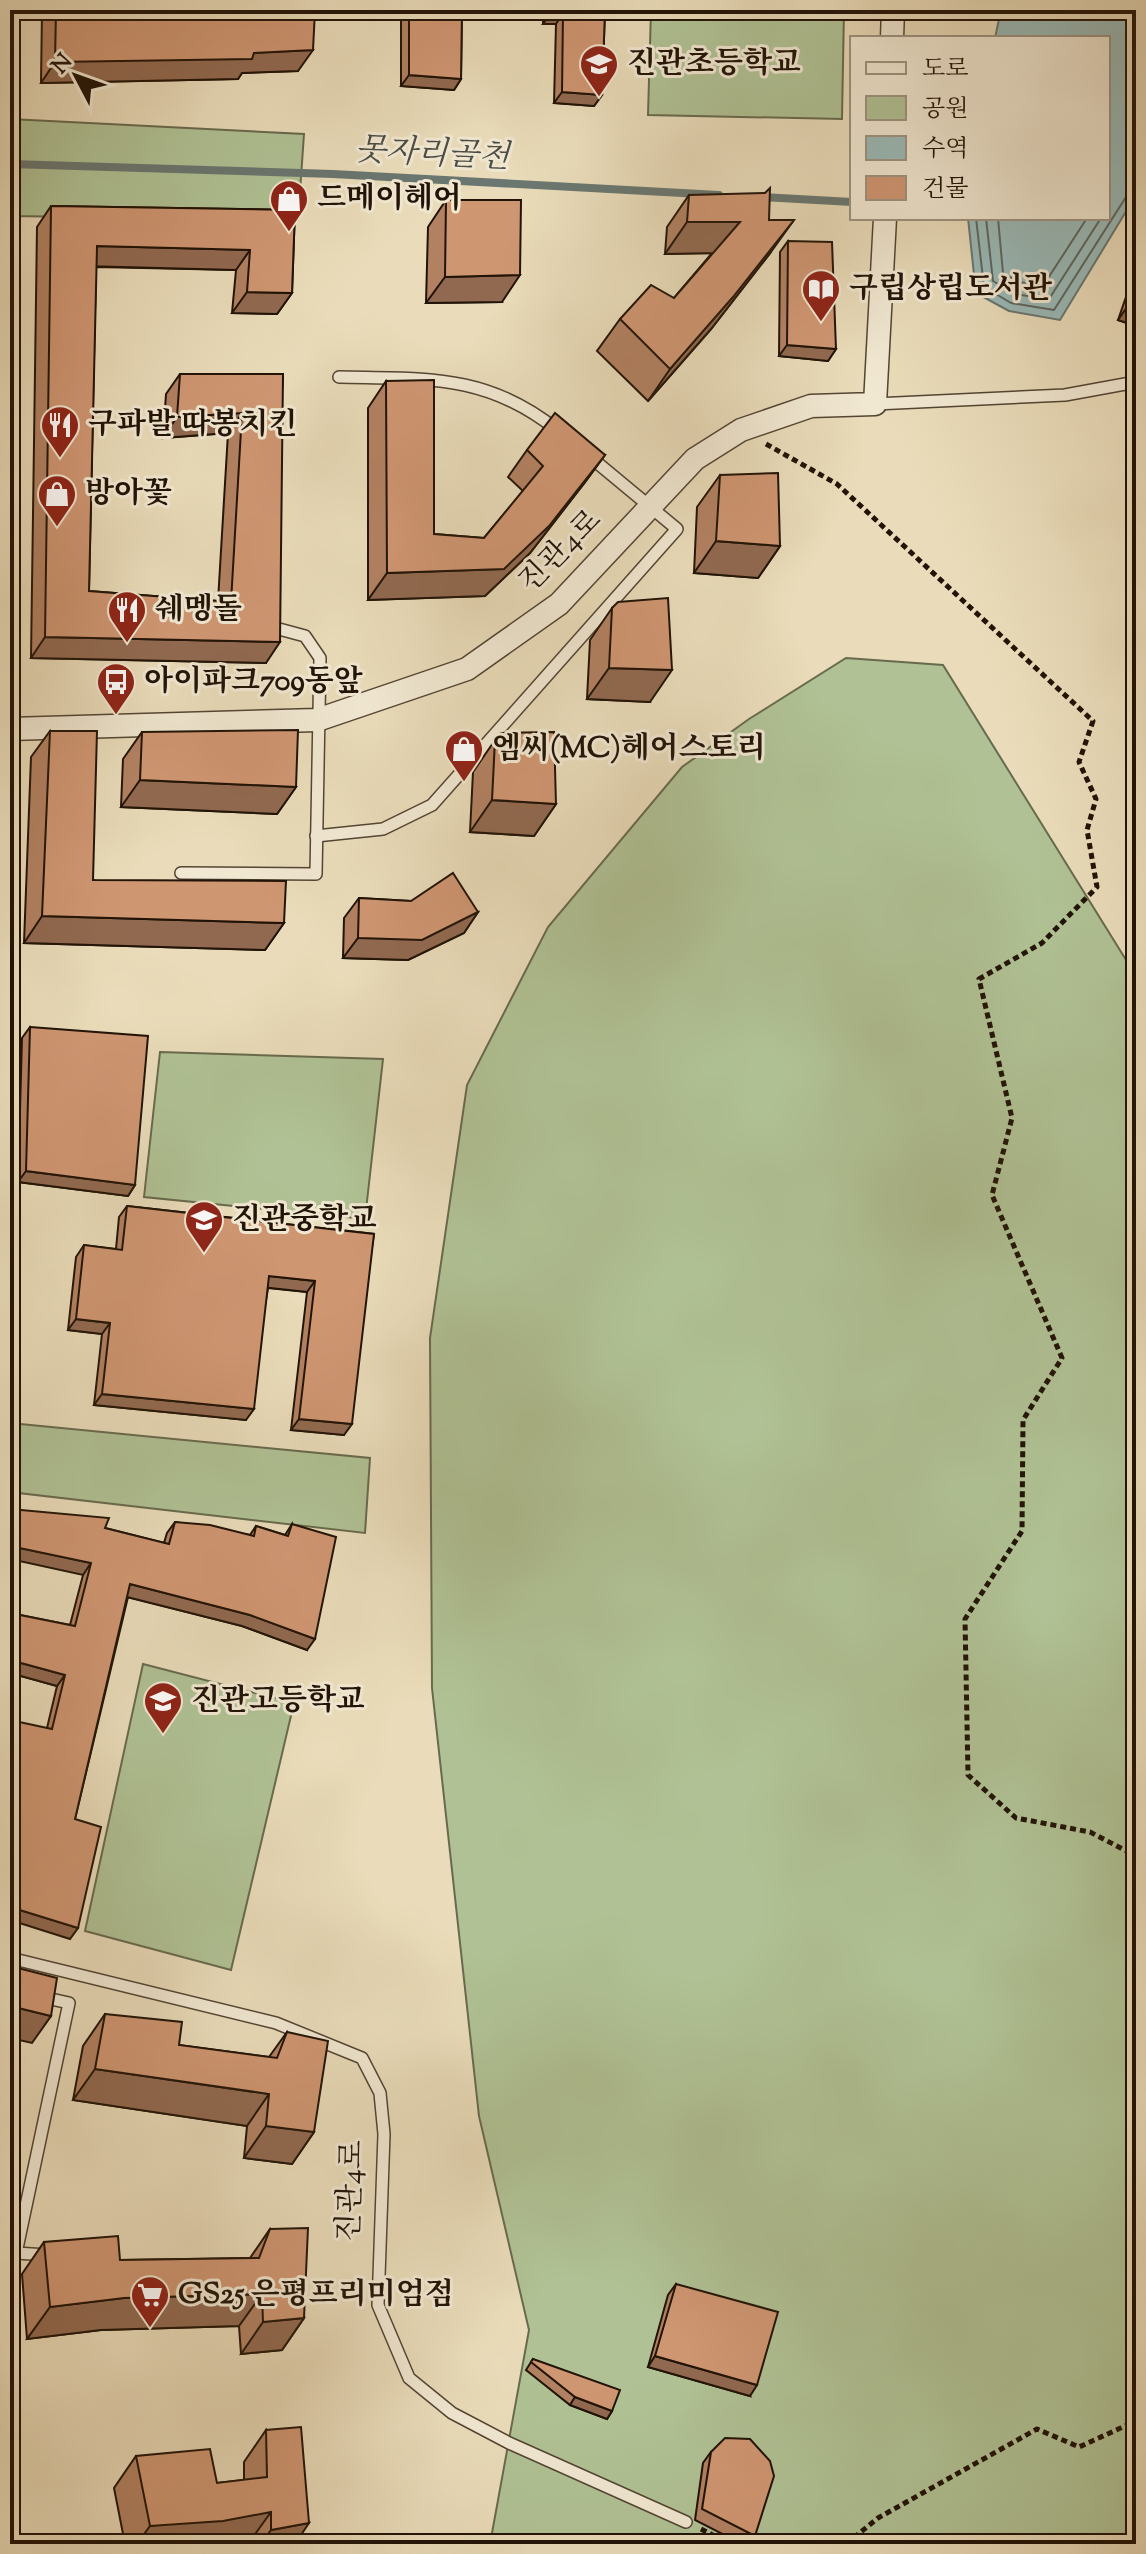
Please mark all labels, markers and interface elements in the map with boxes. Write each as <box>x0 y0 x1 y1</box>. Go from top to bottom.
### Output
north arrow <box>36 36 116 116</box>
legend <box>850 36 1110 220</box>
school or university icon: 진관초등학교 <box>578 43 620 98</box>
place label: 진관초등학교 <box>627 43 801 86</box>
text: N <box>45 47 81 82</box>
text: 도로 <box>922 53 968 87</box>
text: 공원 <box>922 93 968 127</box>
water label: 못자리골천 <box>354 128 512 182</box>
text: 수역 <box>922 133 968 167</box>
text: 건물 <box>922 173 968 207</box>
shop icon: 드메이헤어 <box>268 178 310 233</box>
place label: 드메이헤어 <box>317 178 462 221</box>
library icon: 구립상립도서관 <box>800 268 842 323</box>
place label: 구립상립도서관 <box>849 268 1052 311</box>
restaurant icon: 구파발 따봉치킨 <box>39 404 81 459</box>
place label: 구파발 따봉치킨 <box>88 404 297 447</box>
shop icon: 방아꽃 <box>36 473 78 528</box>
place label: 방아꽃 <box>85 473 172 516</box>
street label: 진관4로 <box>510 501 612 603</box>
restaurant icon: 쉐멩돌 <box>106 589 148 644</box>
place label: 쉐멩돌 <box>155 589 242 632</box>
bus stop icon: 아이파크709동앞 <box>95 661 137 716</box>
place label: 아이파크709동앞 <box>144 661 363 704</box>
shop icon: 엠씨(MC)헤어스토리 <box>443 728 485 783</box>
place label: 엠씨(MC)헤어스토리 <box>492 728 766 771</box>
school or university icon: 진관중학교 <box>183 1199 225 1254</box>
place label: 진관중학교 <box>232 1199 377 1242</box>
school or university icon: 진관고등학교 <box>142 1680 184 1735</box>
place label: 진관고등학교 <box>191 1680 365 1723</box>
street label: 진관4로 <box>329 2139 375 2243</box>
supermarket icon: GS25 은평프리미엄점 <box>129 2274 171 2329</box>
place label: GS25 은평프리미엄점 <box>178 2274 454 2317</box>

